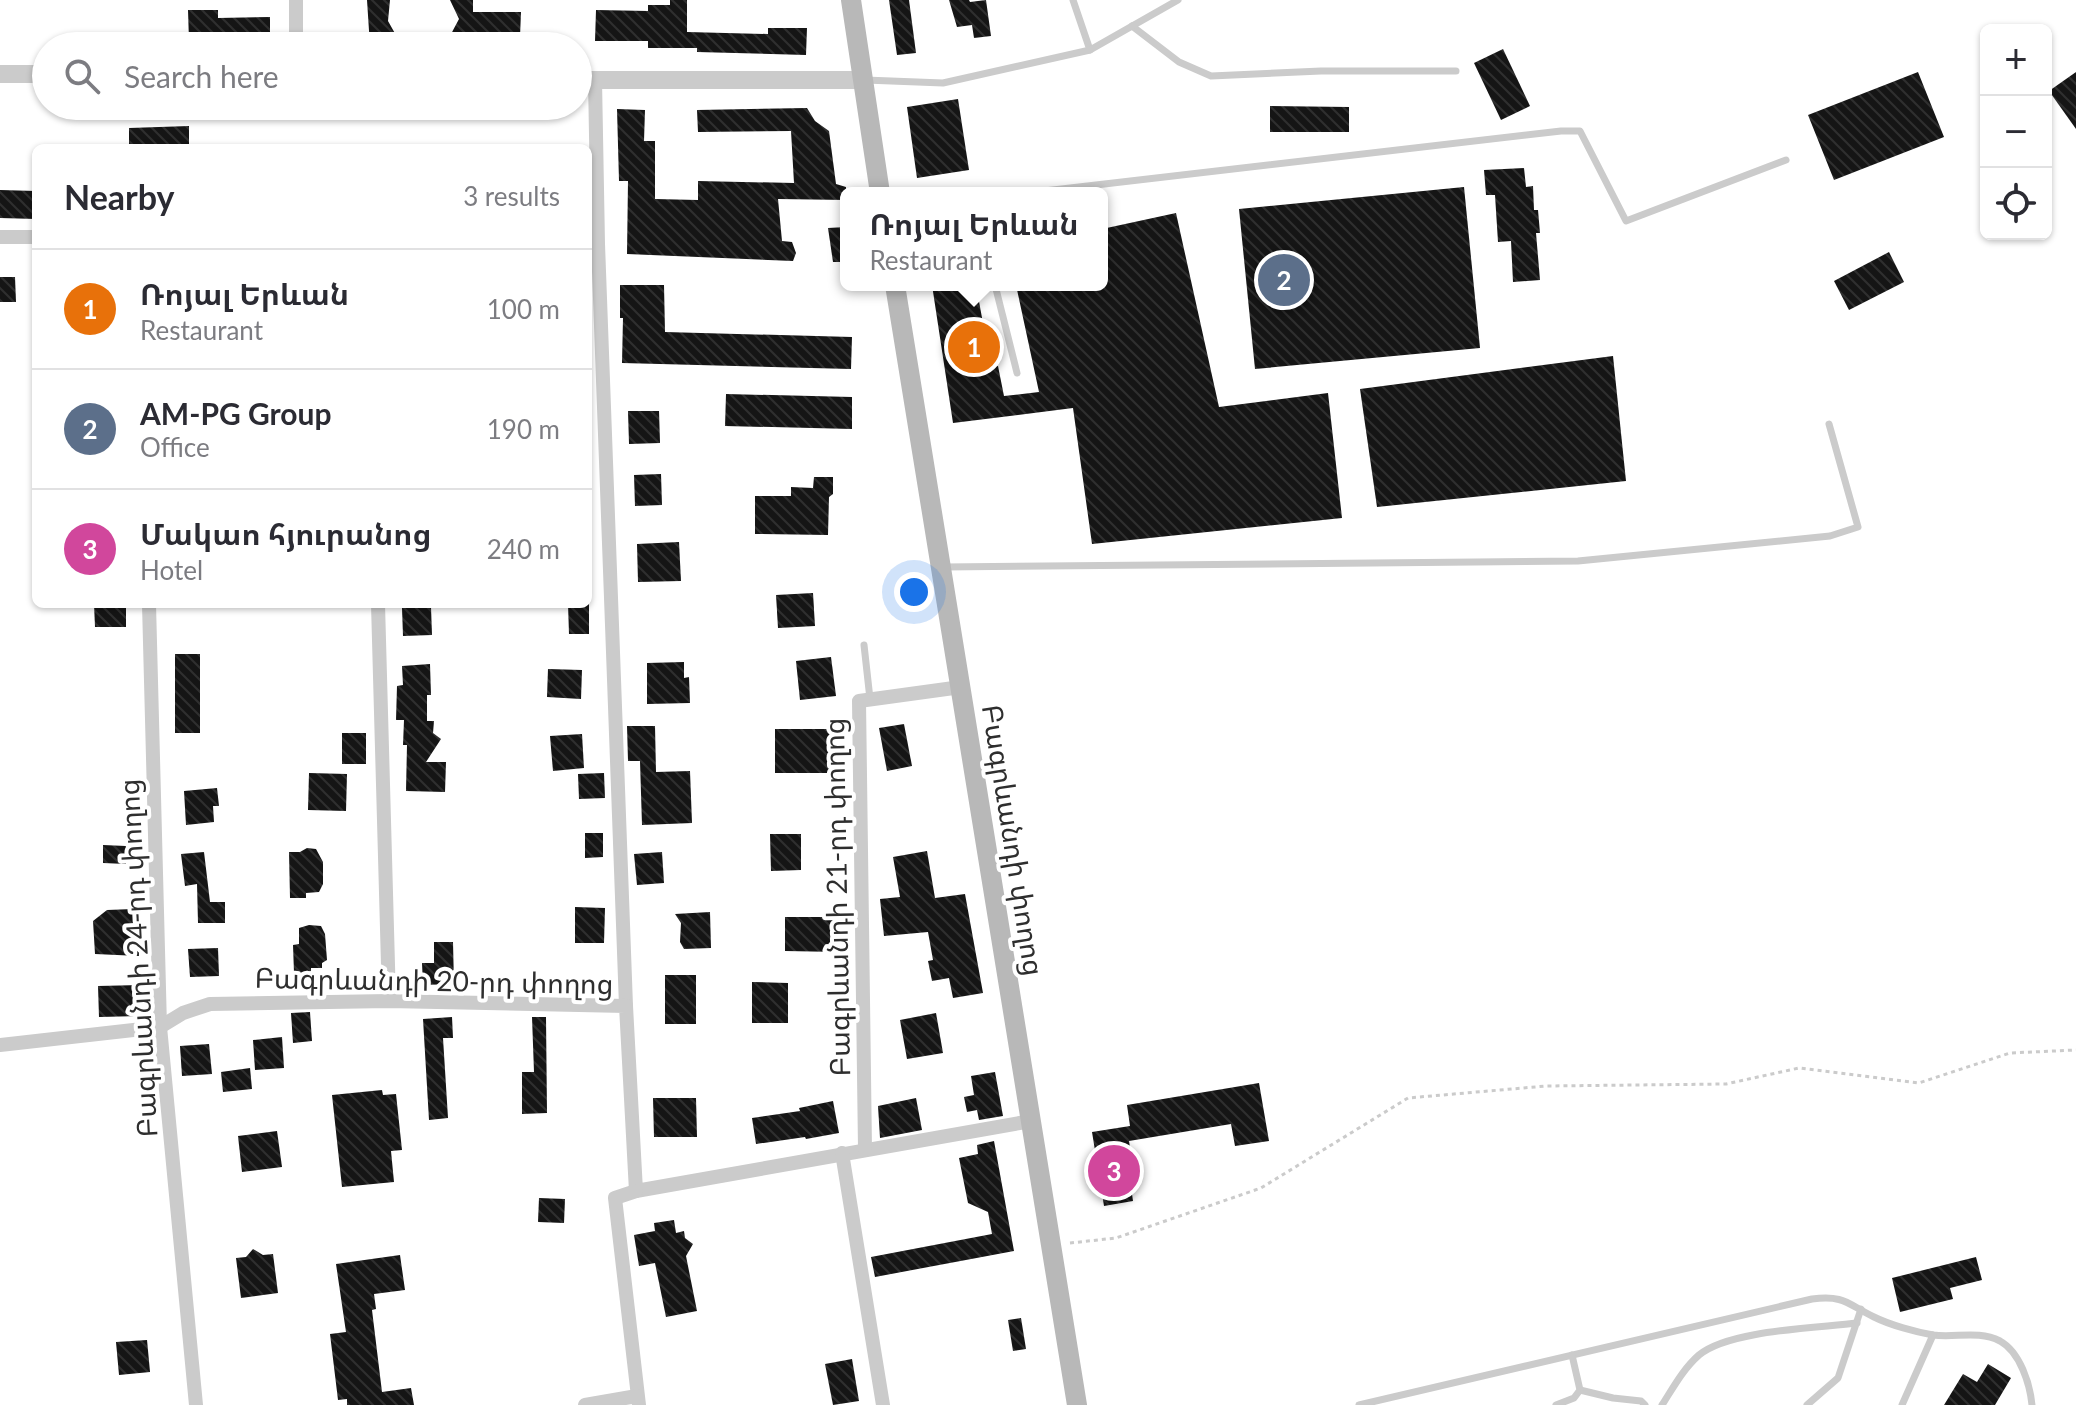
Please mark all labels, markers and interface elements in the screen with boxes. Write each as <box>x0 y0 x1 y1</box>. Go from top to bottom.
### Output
map controls <box>1980 24 2052 240</box>
button: + <box>1980 24 2052 96</box>
search box <box>32 32 592 120</box>
icon: search <box>60 54 104 98</box>
text: Search here <box>124 58 279 94</box>
button: − <box>1980 96 2052 168</box>
button: locate <box>1980 168 2052 240</box>
text: Nearby <box>64 176 175 217</box>
text: 3 results <box>463 180 560 212</box>
popup <box>840 187 1108 291</box>
text: Ռոյալ Երևան <box>869 205 1079 241</box>
text: Restaurant <box>869 244 992 276</box>
pin: 2 <box>1258 250 1310 310</box>
text: Ռոյալ Երևան <box>140 275 349 311</box>
text: 1 <box>82 293 98 325</box>
text: 100 m <box>487 293 560 325</box>
text: Restaurant <box>140 314 263 346</box>
pin: 1 <box>948 317 1000 377</box>
text: AM-PG Group <box>140 395 332 431</box>
text: 2 <box>82 413 98 445</box>
text: 190 m <box>487 413 560 445</box>
text: Office <box>140 431 210 463</box>
text: Մակաո հյուրանոց <box>140 515 432 551</box>
text: 3 <box>82 533 98 565</box>
text: 240 m <box>487 533 560 565</box>
text: Hotel <box>140 554 203 586</box>
your location <box>894 572 934 612</box>
street label: Բագրևանդի փողոց <box>975 702 1052 978</box>
street label: Բագրևանդի 21-րդ փողոց <box>816 717 857 1077</box>
street label: Բագրևանդի 24-րդ փողոց <box>111 778 164 1138</box>
street label: Բագրևանդի 20-րդ փողոց <box>254 960 614 1001</box>
pin: 3 <box>1088 1141 1140 1201</box>

